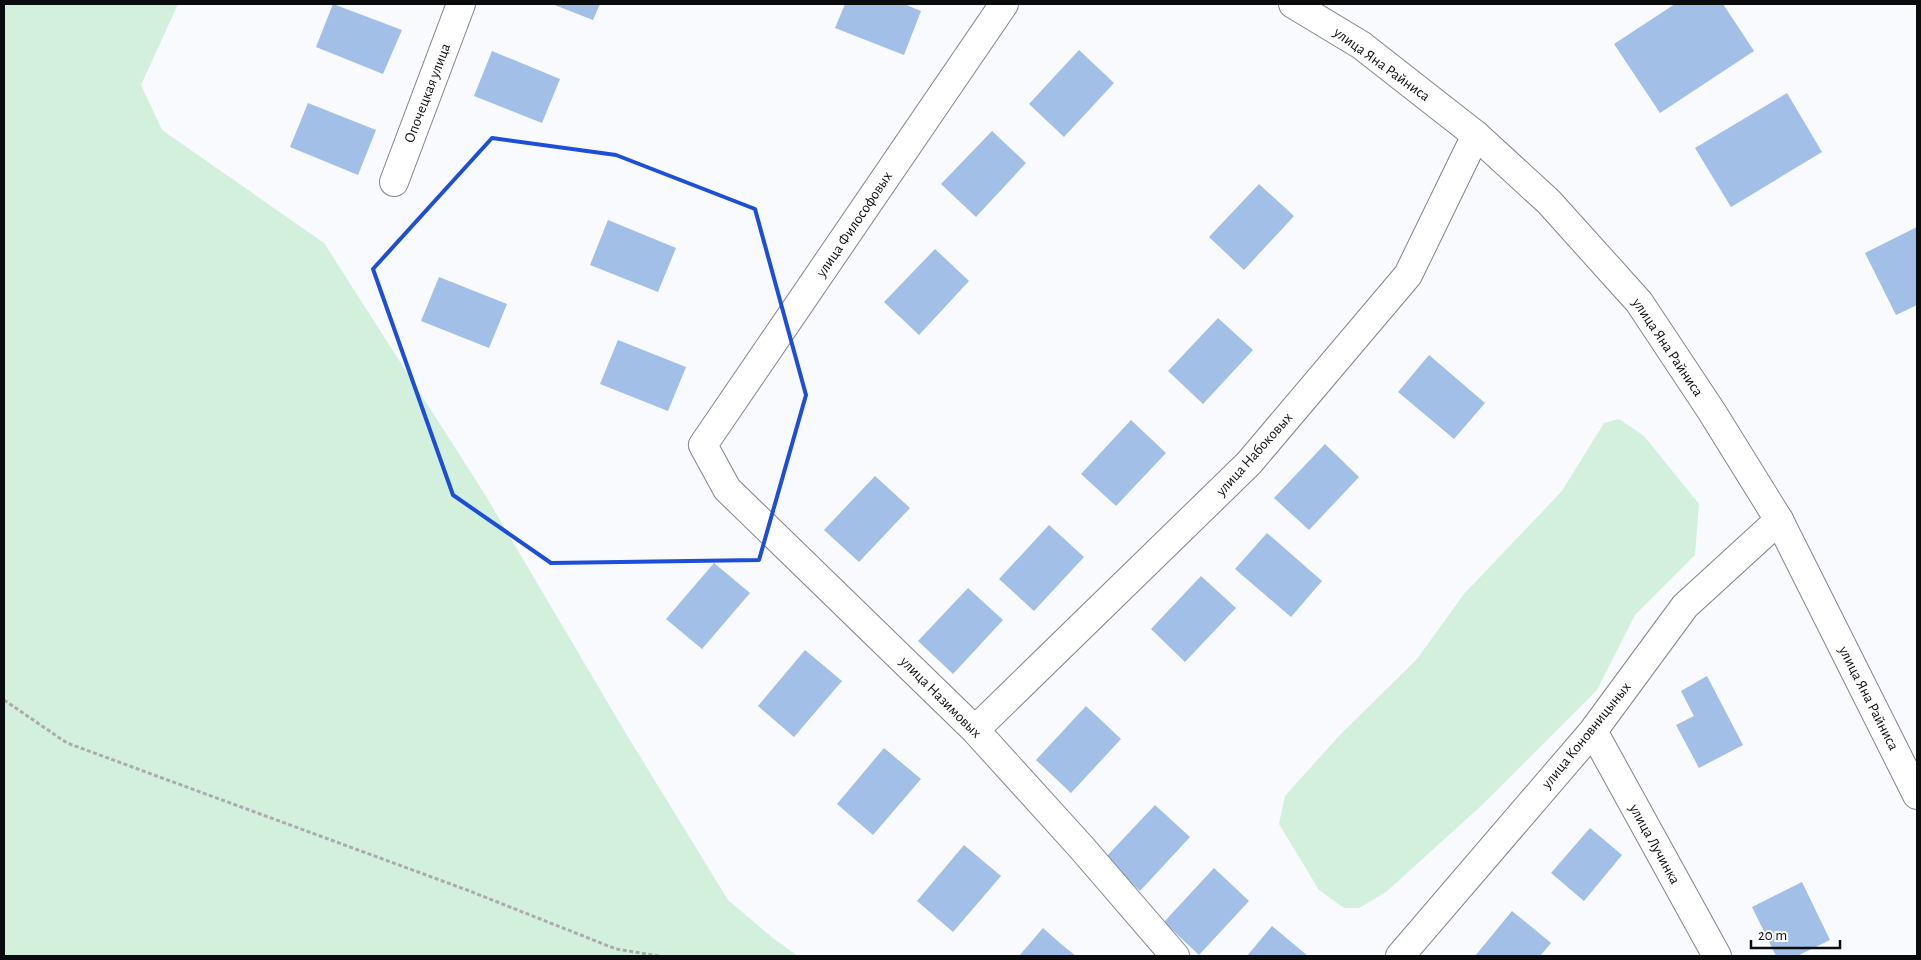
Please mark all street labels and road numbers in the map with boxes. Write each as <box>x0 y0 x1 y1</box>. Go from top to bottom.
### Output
street label: улица Яна Райниса <box>1330 24 1433 104</box>
street label: Опочецкая улица <box>402 41 453 145</box>
street label: улица Философовых <box>813 168 895 281</box>
street label: улица Яна Райниса <box>1629 295 1706 399</box>
street label: улица Набоковых <box>1213 410 1296 500</box>
street label: улица Яна Райниса <box>1835 643 1901 753</box>
street label: улица Назимовых <box>896 653 984 741</box>
street label: улица Коновницыных <box>1538 679 1634 792</box>
street label: улица Лучинка <box>1626 801 1683 887</box>

